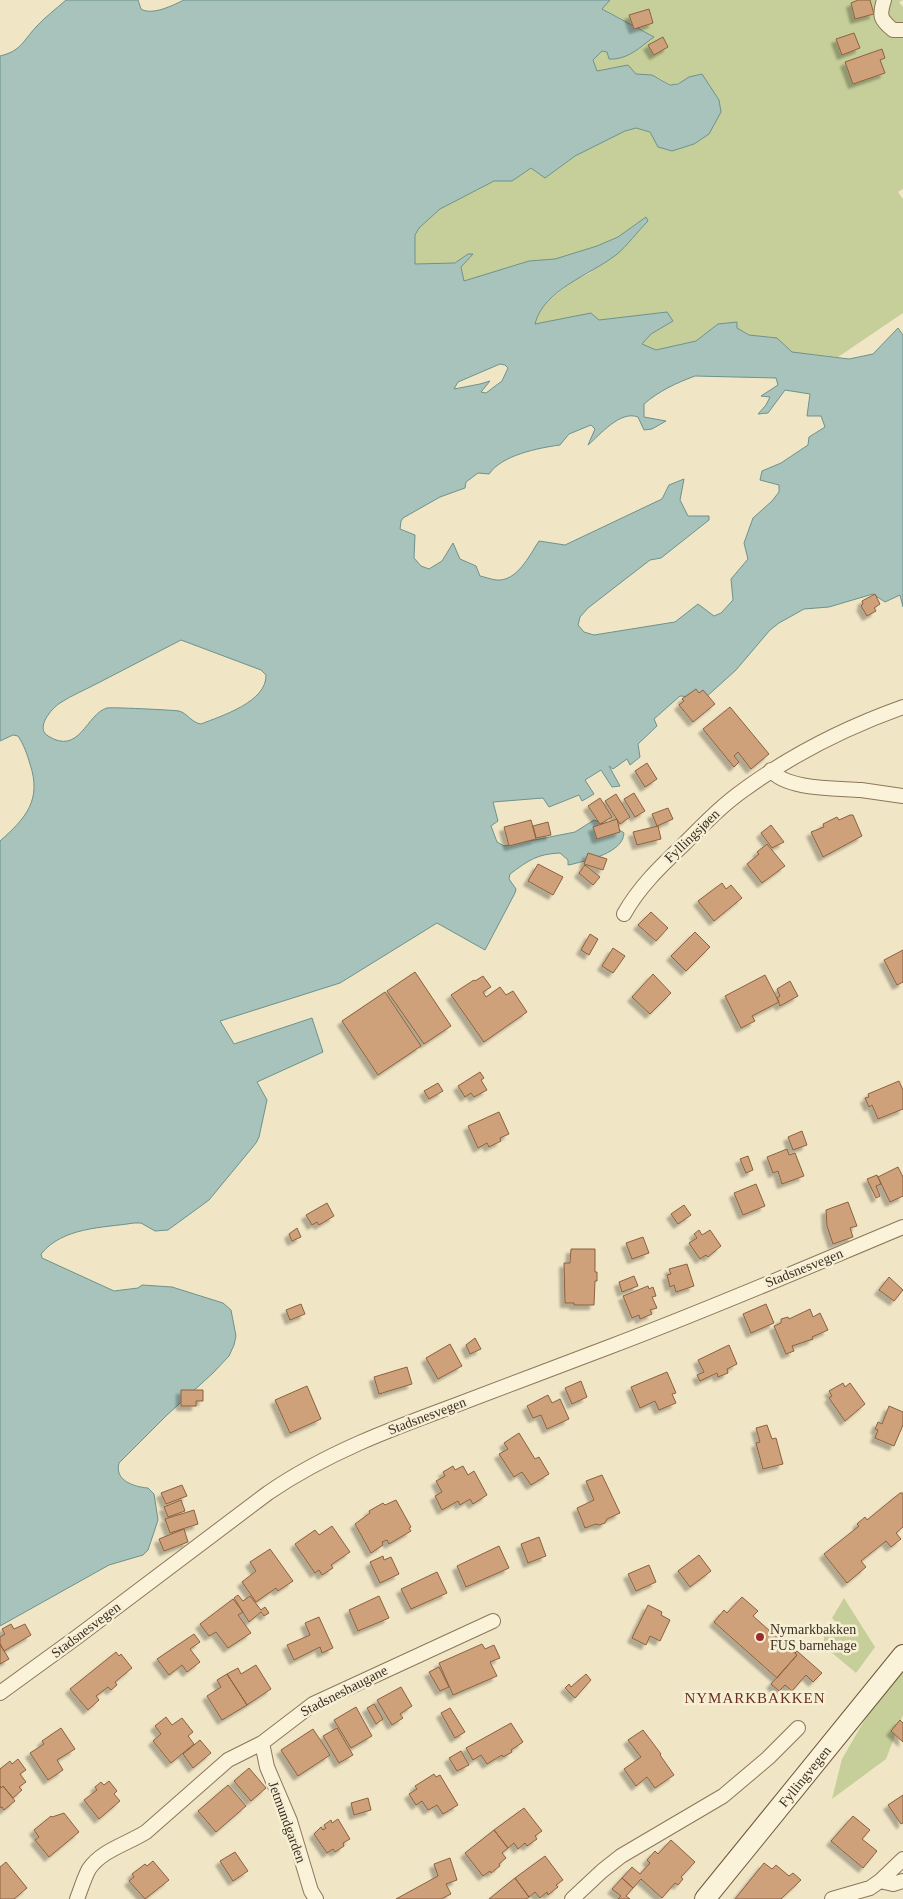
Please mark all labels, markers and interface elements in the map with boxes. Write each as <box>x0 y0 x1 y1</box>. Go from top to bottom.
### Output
street label: Fyllingsjøen <box>662 806 722 866</box>
street label: Stadsnesvegen <box>763 1246 845 1290</box>
street label: Stadsnesvegen <box>386 1394 468 1438</box>
street label: Stadsnesvegen <box>49 1599 123 1661</box>
place label: Nymarkbakken FUS barnehage <box>770 1622 857 1653</box>
marker: Nymarkbakken FUS barnehage <box>754 1631 766 1643</box>
street label: Stadsneshaugane <box>298 1663 390 1719</box>
district label: NYMARKBAKKEN <box>684 1690 826 1706</box>
street label: Fyllingvegen <box>775 1743 834 1810</box>
street label: Jetmundgarden <box>265 1779 309 1865</box>

